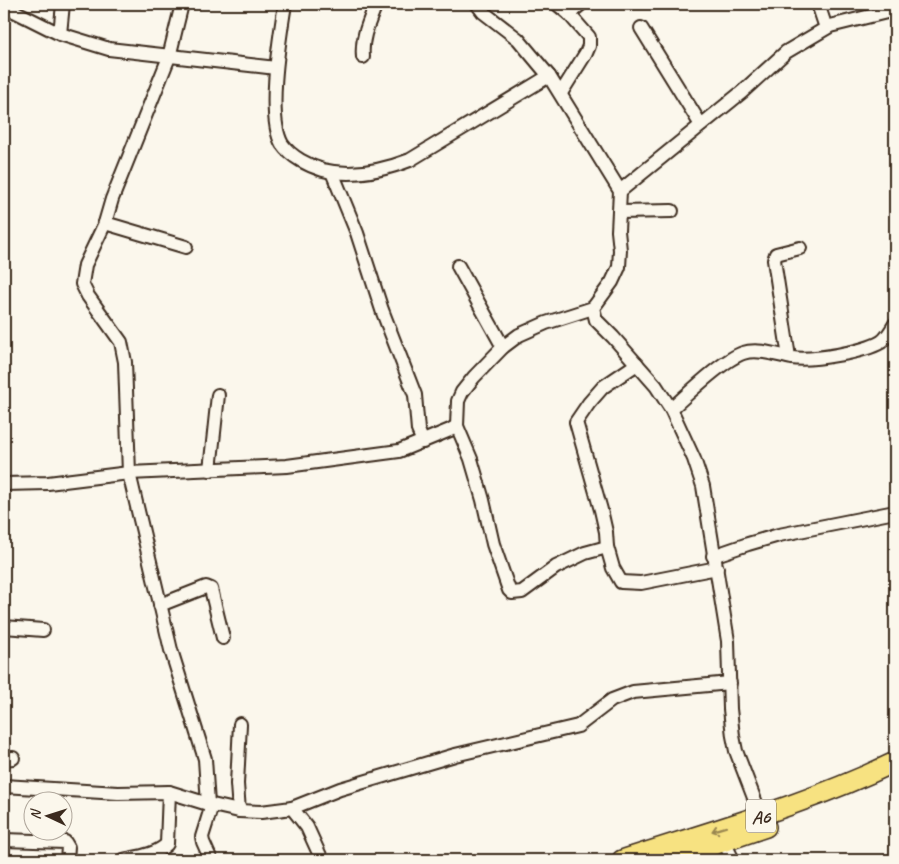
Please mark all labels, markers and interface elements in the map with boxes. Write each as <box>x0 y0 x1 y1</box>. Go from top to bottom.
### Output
north arrow <box>22 792 72 842</box>
road number: A6 <box>746 799 776 832</box>
text: N <box>27 808 44 820</box>
one-way arrow <box>711 824 727 834</box>

